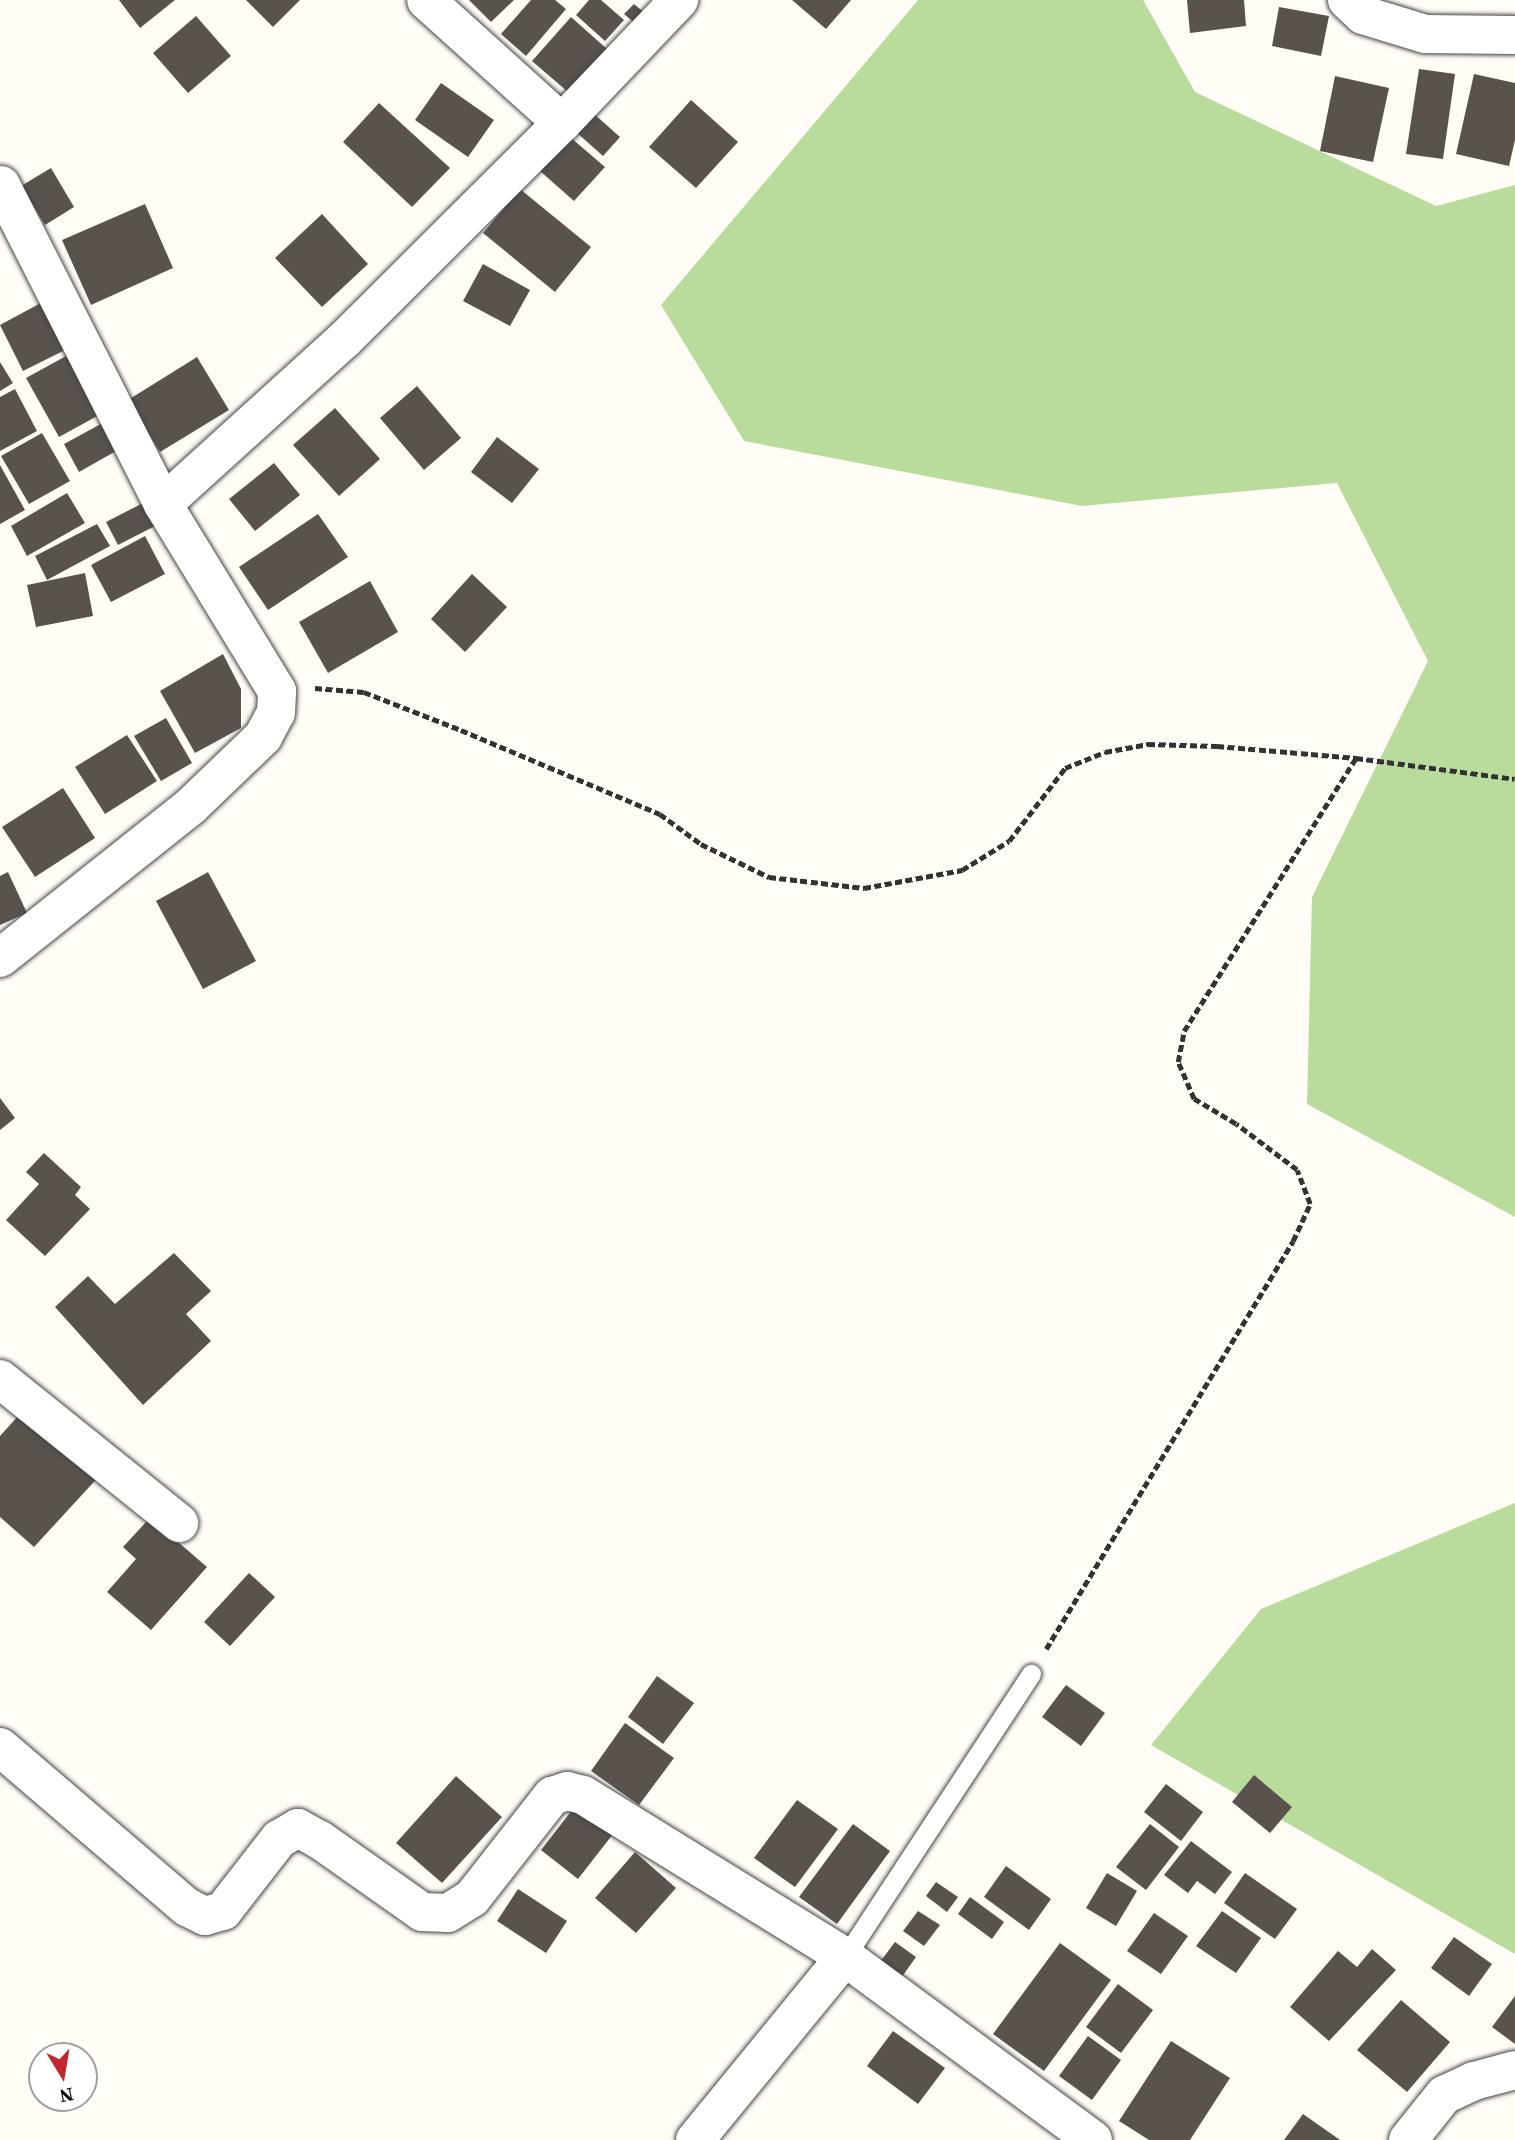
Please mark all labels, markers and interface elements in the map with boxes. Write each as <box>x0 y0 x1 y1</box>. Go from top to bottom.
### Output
north arrow <box>28 2042 98 2112</box>
text: N <box>57 2082 76 2110</box>

